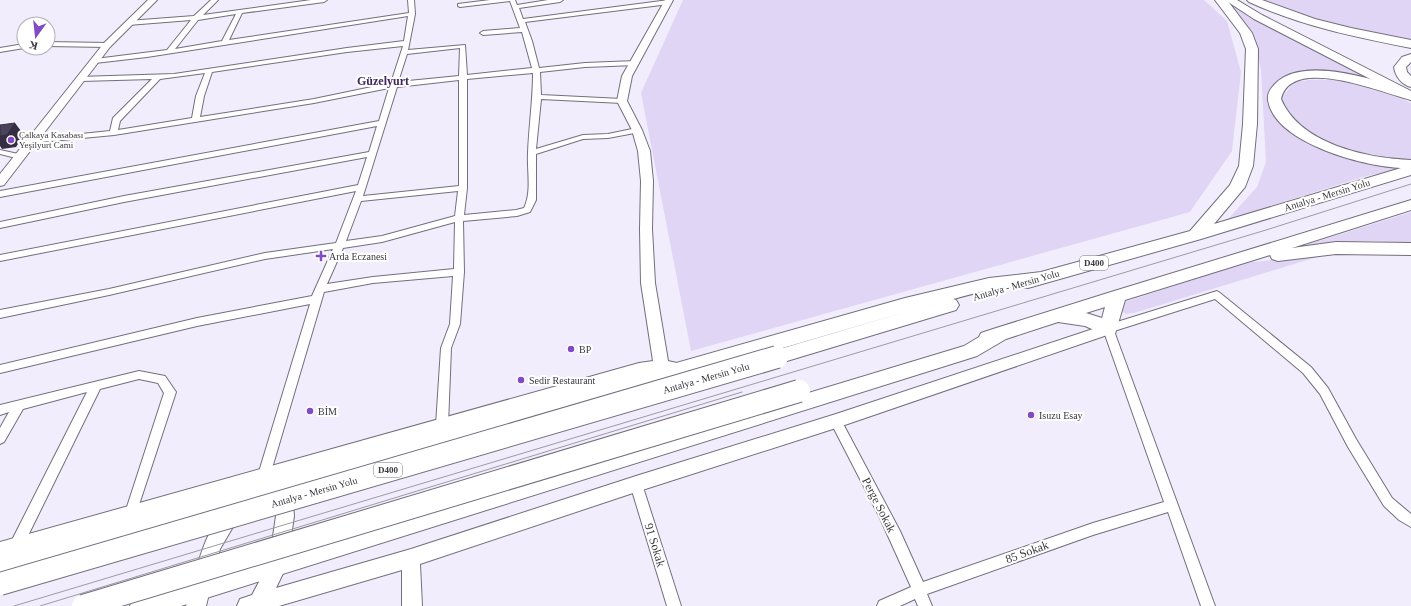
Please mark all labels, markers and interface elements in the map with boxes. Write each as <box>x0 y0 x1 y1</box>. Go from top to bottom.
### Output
north arrow <box>16 16 56 56</box>
text: K <box>27 39 39 53</box>
district label: Güzelyurt <box>357 74 409 88</box>
place label: Çalkaya Kasabası Yeşilyurt Cami <box>19 130 84 150</box>
marker: Çalkaya Kasabası Yeşilyurt Cami <box>6 135 16 145</box>
street label: Antalya - Mersin Yolu <box>1283 177 1371 213</box>
marker: Arda Eczanesi <box>316 251 326 261</box>
place label: Arda Eczanesi <box>329 251 387 262</box>
road number: D400 <box>1080 256 1108 270</box>
street label: Antalya - Mersin Yolu <box>971 267 1061 303</box>
marker: BP <box>566 344 576 354</box>
place label: BP <box>579 344 592 355</box>
street label: Antalya - Mersin Yolu <box>661 360 751 396</box>
marker: Sedir Restaurant <box>516 375 526 385</box>
place label: Sedir Restaurant <box>529 375 596 386</box>
marker: BİM <box>305 406 315 416</box>
place label: BİM <box>318 406 337 417</box>
marker: Isuzu Esay <box>1026 410 1036 420</box>
place label: Isuzu Esay <box>1039 410 1083 421</box>
road number: D400 <box>374 463 402 477</box>
street label: Antalya - Mersin Yolu <box>269 474 359 510</box>
street label: Perge Sokak <box>859 475 899 535</box>
street label: 91 Sokak <box>642 521 668 569</box>
street label: 85 Sokak <box>1003 538 1051 566</box>

